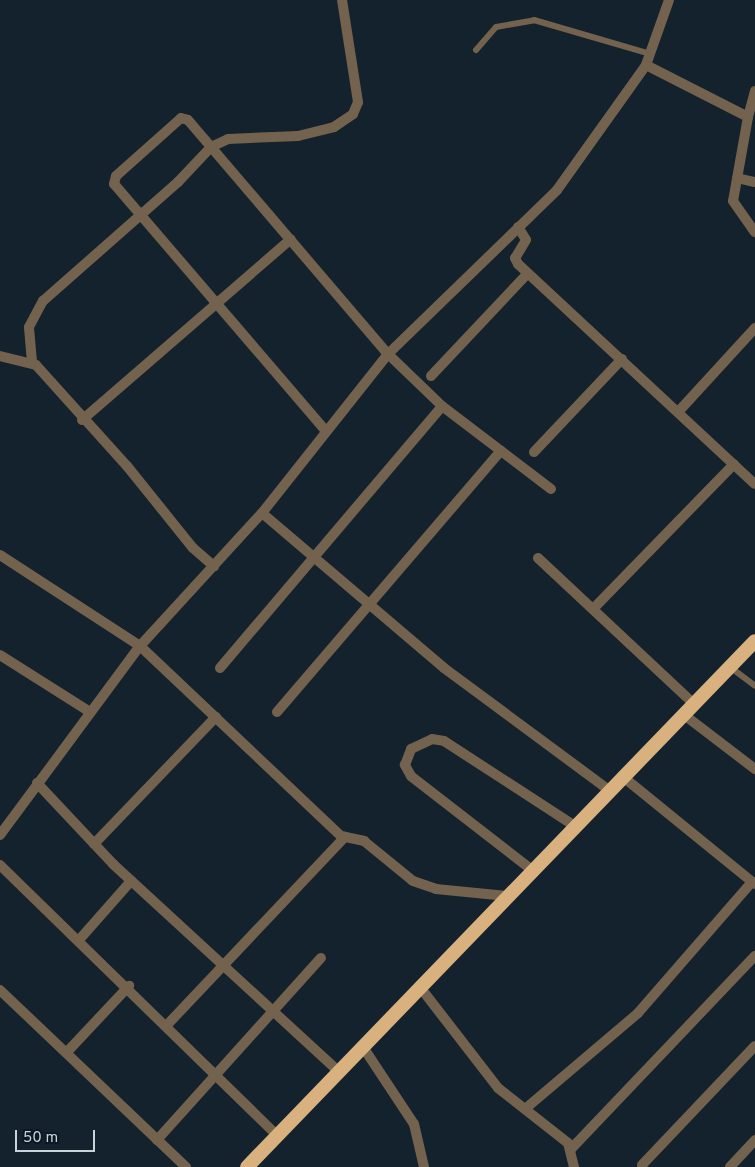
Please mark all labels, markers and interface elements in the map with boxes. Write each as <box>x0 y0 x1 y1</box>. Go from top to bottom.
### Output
scale bar <box>18 1120 98 1152</box>
text: 50 m <box>23 1129 58 1148</box>

